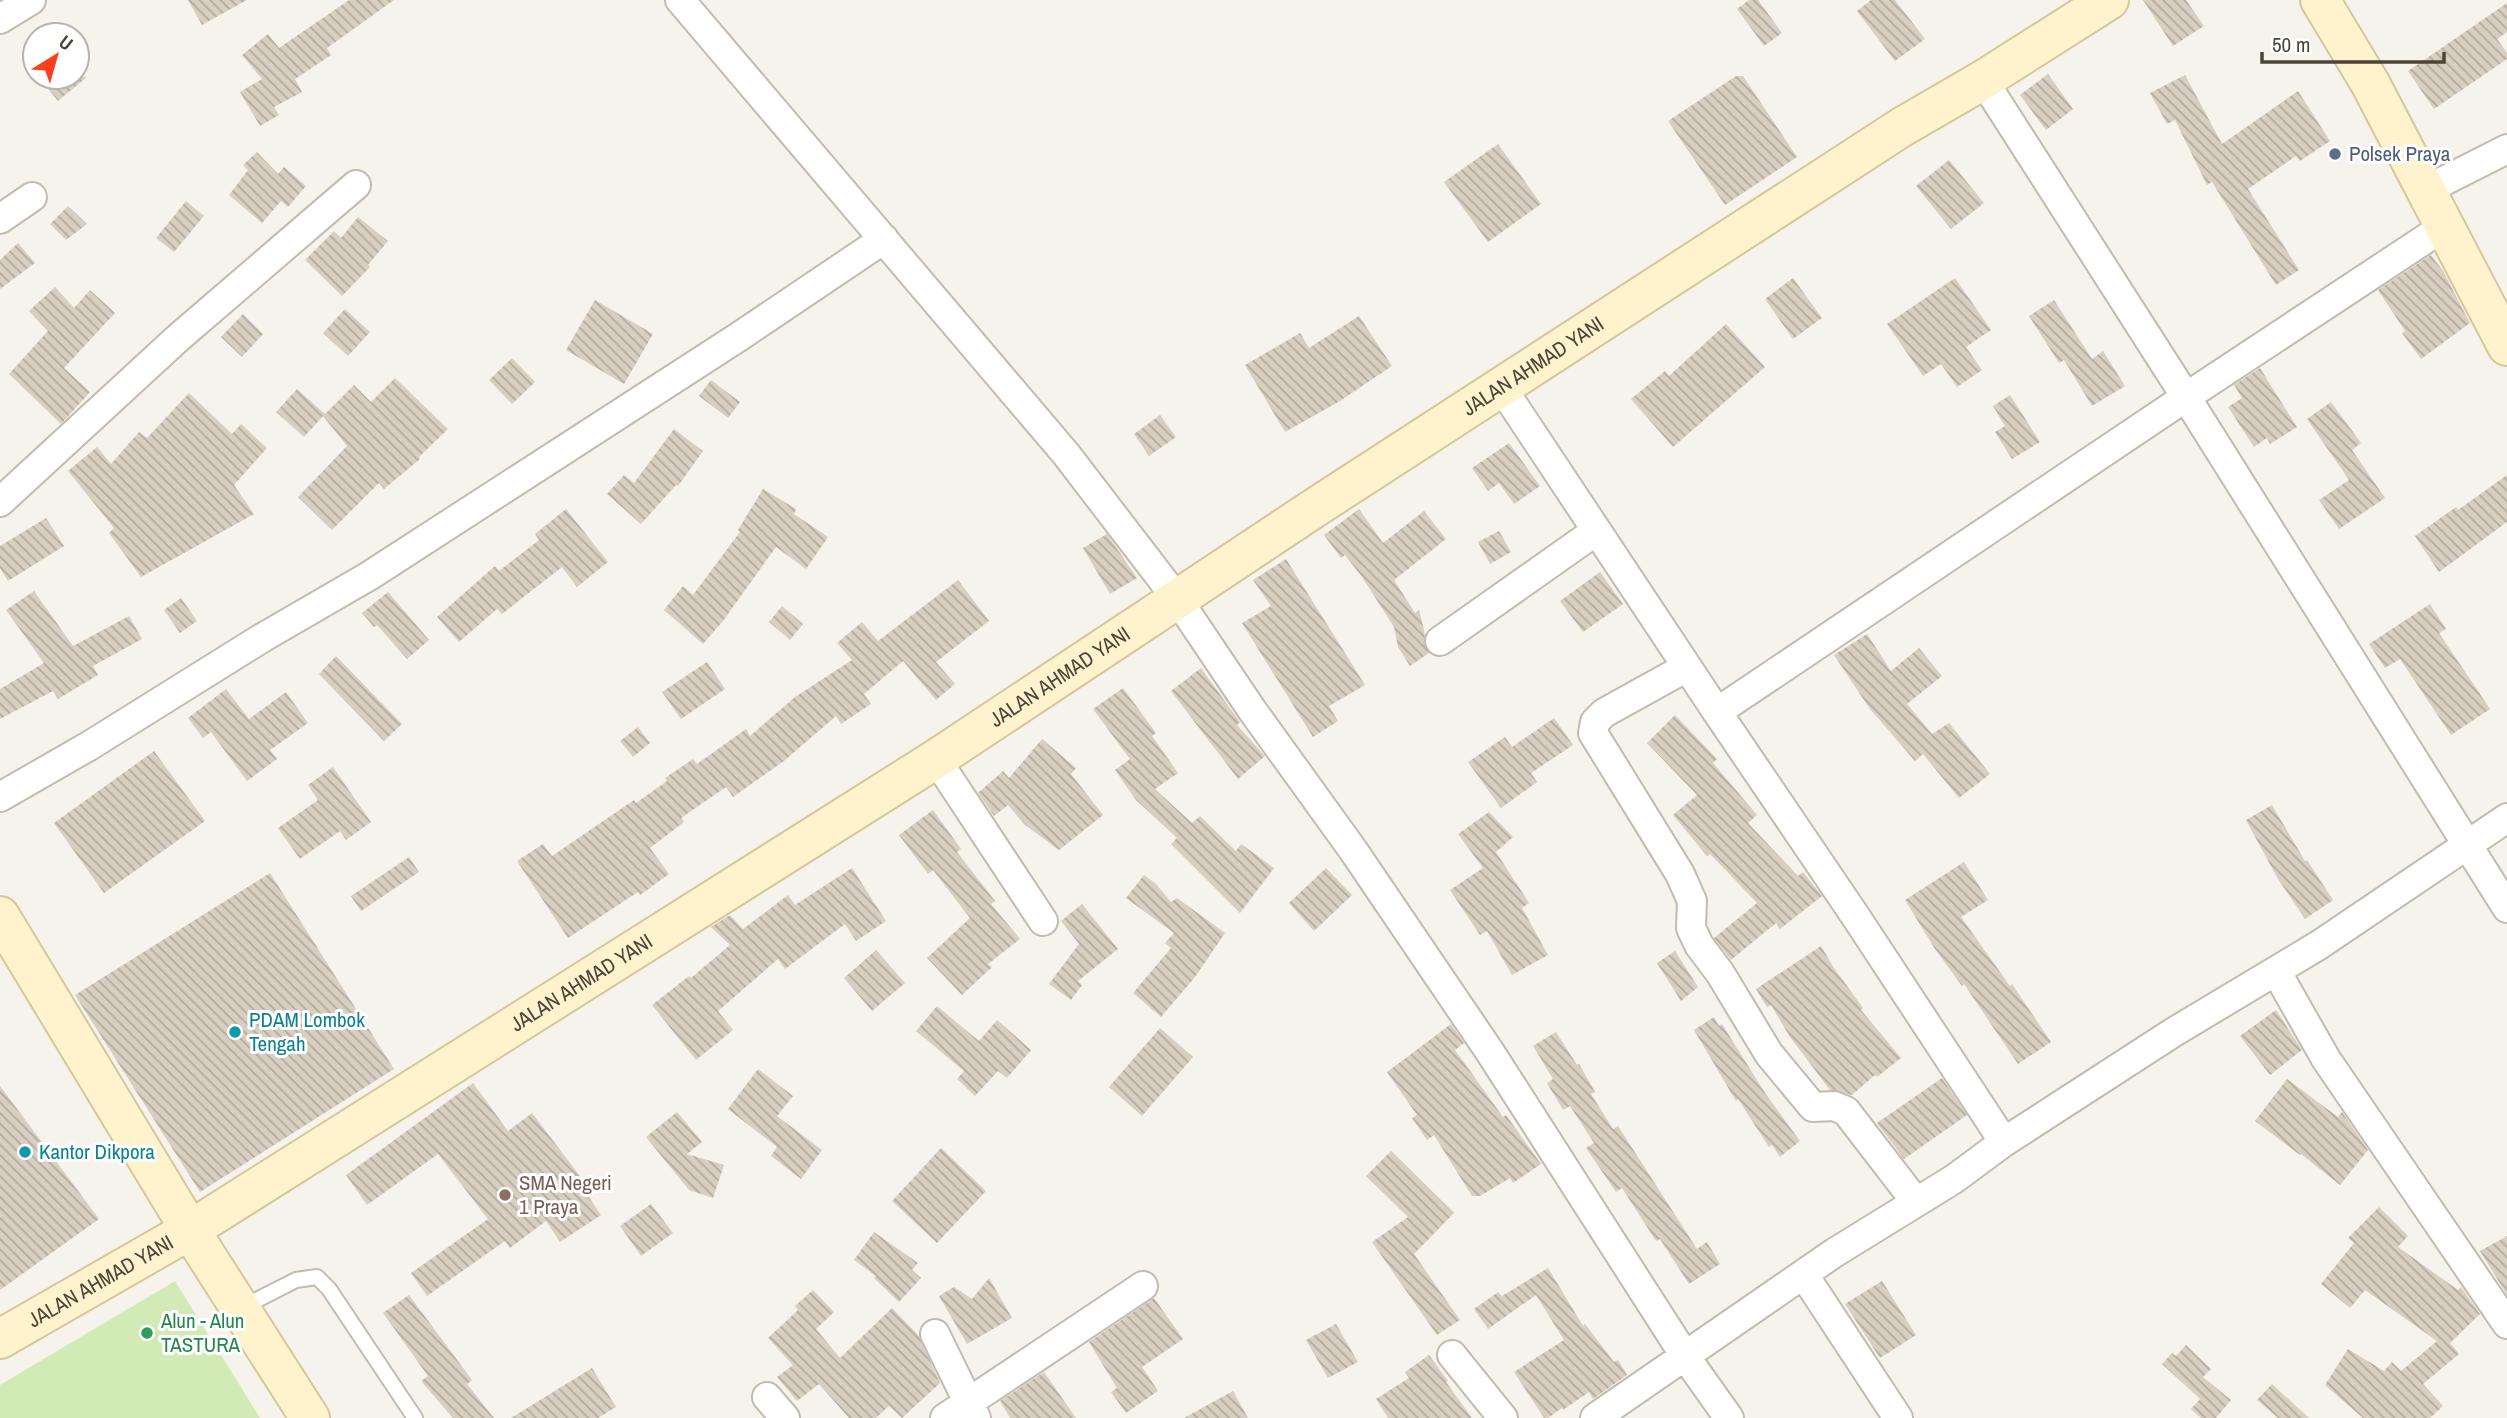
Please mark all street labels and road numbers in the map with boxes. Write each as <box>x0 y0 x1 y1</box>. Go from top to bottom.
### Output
street label: JALAN AHMAD YANI <box>1456 309 1609 422</box>
street label: JALAN AHMAD YANI <box>984 619 1136 734</box>
street label: JALAN AHMAD YANI <box>504 927 658 1038</box>
street label: JALAN AHMAD YANI <box>22 1228 178 1334</box>

